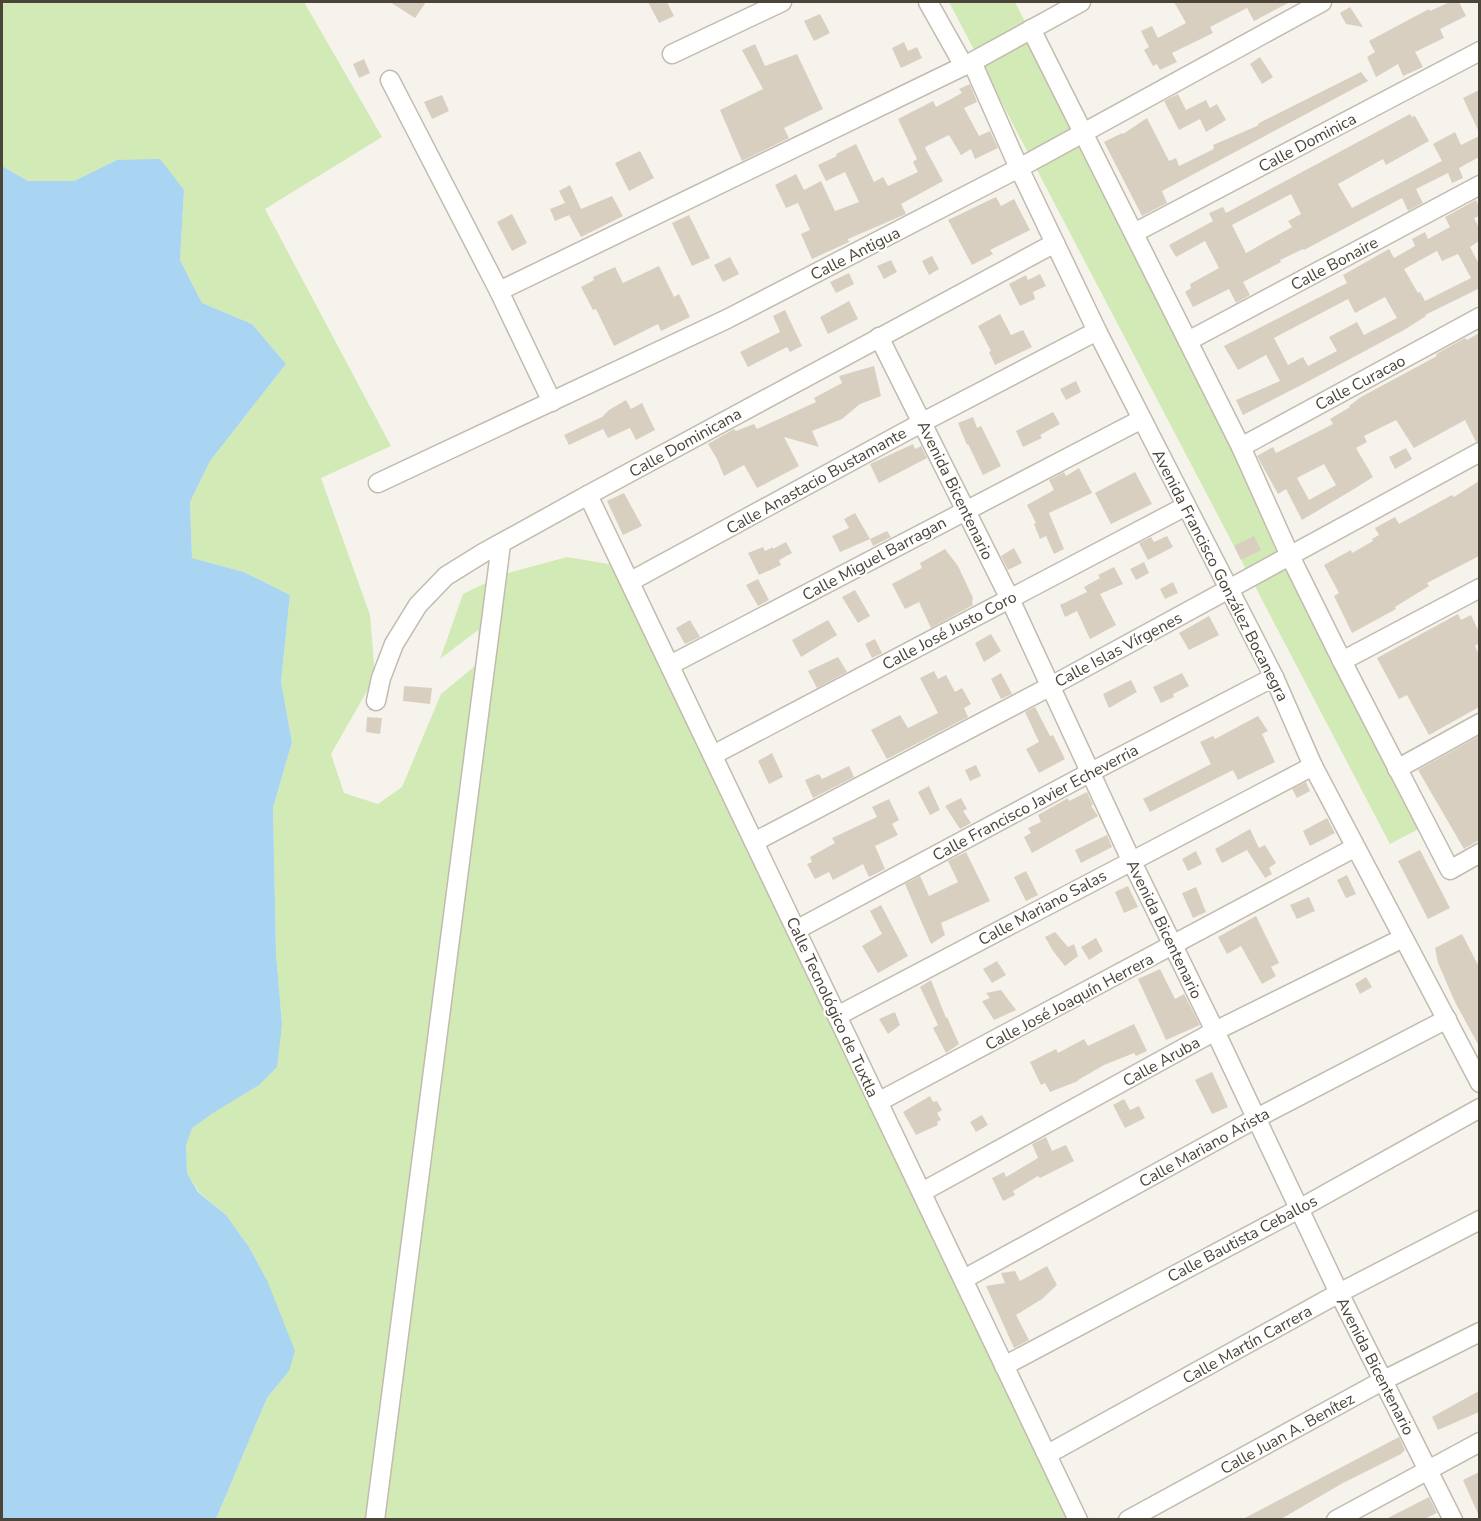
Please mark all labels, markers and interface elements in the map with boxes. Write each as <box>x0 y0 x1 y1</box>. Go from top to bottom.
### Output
street label: Calle Dominica <box>1255 108 1360 178</box>
street label: Calle Antigua <box>807 222 904 286</box>
street label: Calle Bonaire <box>1287 232 1382 296</box>
street label: Calle Curacao <box>1311 350 1410 416</box>
street label: Calle Dominicana <box>625 403 746 483</box>
street label: Avenida Bicentenario <box>912 417 998 564</box>
street label: Calle Anastacio Bustamante <box>722 422 911 540</box>
street label: Avenida Francisco González Bocanegra <box>1147 446 1294 705</box>
street label: Calle Miguel Barragan <box>799 512 950 606</box>
street label: Calle José Justo Coro <box>878 586 1021 676</box>
street label: Calle Islas Vírgenes <box>1051 607 1186 693</box>
street label: Calle Francisco Javier Echeverria <box>929 739 1142 867</box>
street label: Avenida Bicentenario <box>1121 856 1207 1003</box>
street label: Calle Mariano Salas <box>974 865 1111 951</box>
street label: Calle Tecnológico de Tuxtla <box>781 914 884 1101</box>
street label: Calle José Joaquín Herrera <box>981 948 1158 1056</box>
street label: Calle Aruba <box>1119 1032 1204 1092</box>
street label: Calle Mariano Arista <box>1135 1103 1274 1193</box>
street label: Calle Bautista Ceballos <box>1164 1190 1321 1288</box>
street label: Avenida Bicentenario <box>1331 1294 1419 1439</box>
street label: Calle Martín Carrera <box>1179 1300 1316 1390</box>
street label: Calle Juan A. Benítez <box>1217 1388 1358 1480</box>

